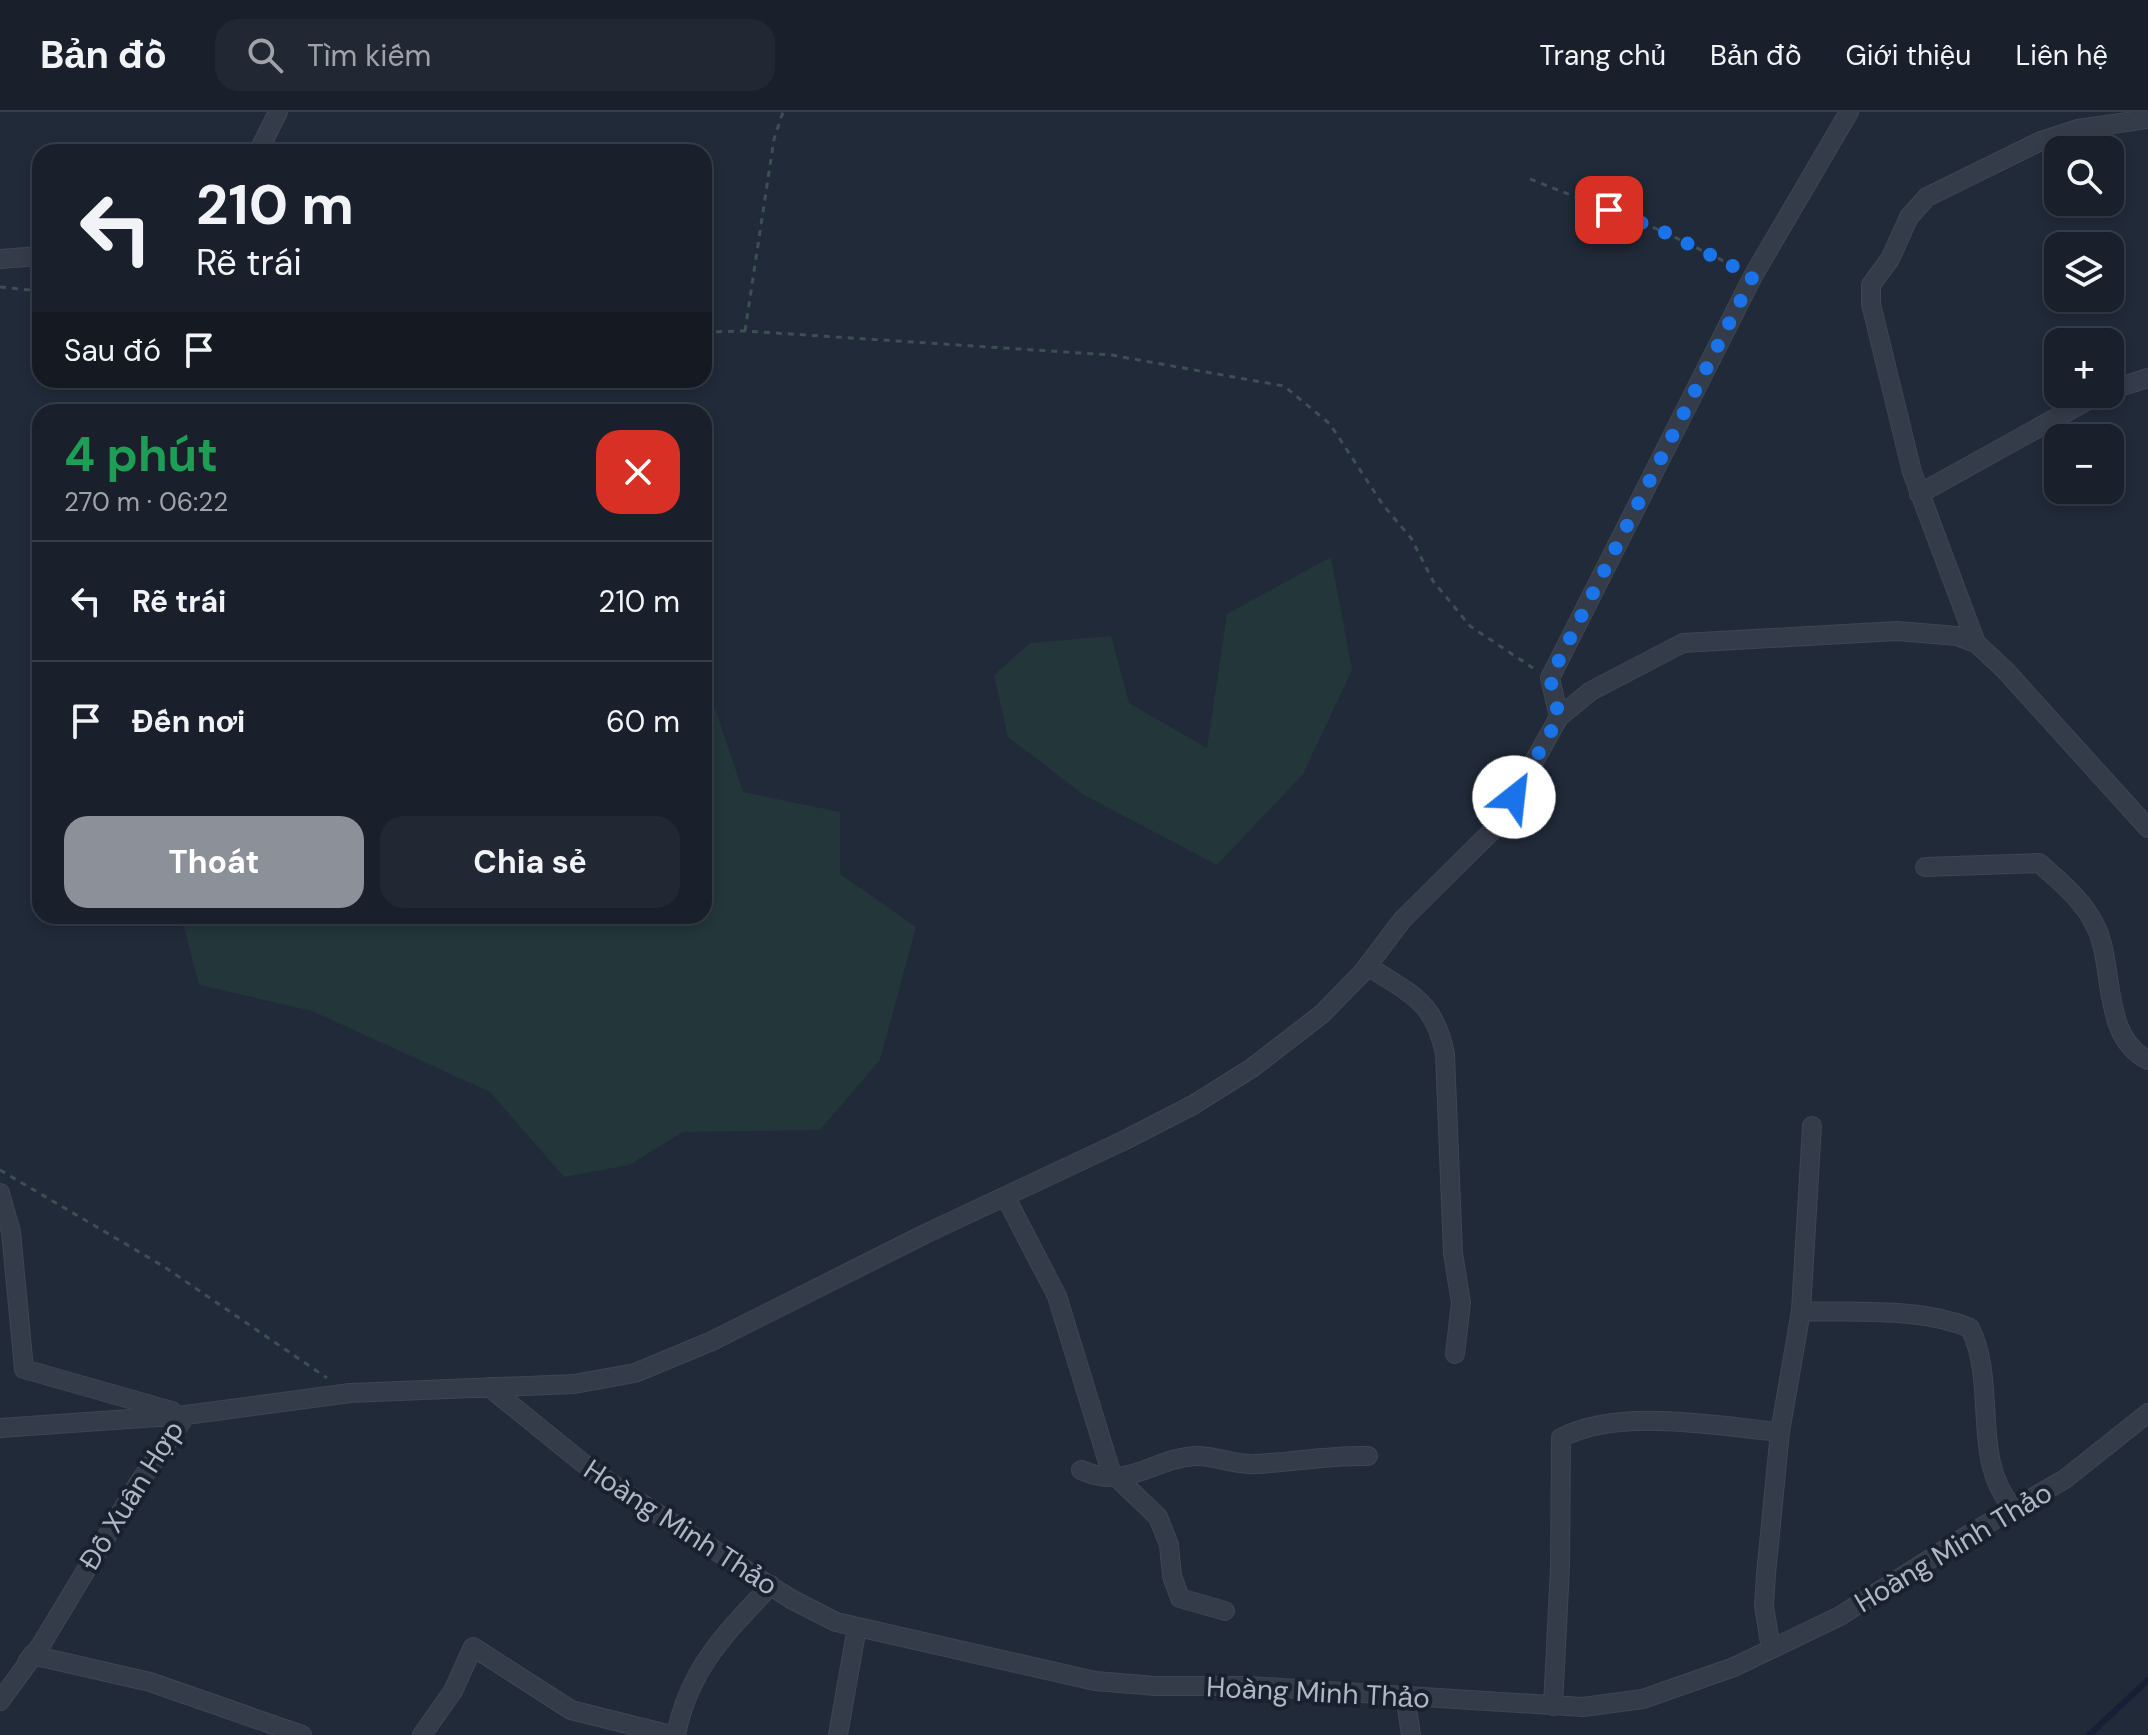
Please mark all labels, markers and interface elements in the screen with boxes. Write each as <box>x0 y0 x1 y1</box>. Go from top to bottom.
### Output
search box <box>215 19 775 91</box>
text: Bản đồ <box>40 30 167 80</box>
icon: search <box>243 33 287 77</box>
text: Tìm kiếm <box>307 36 431 75</box>
text: Trang chủ <box>1540 37 1666 74</box>
text: Bản đồ <box>1710 37 1802 74</box>
text: Giới thiệu <box>1846 37 1971 74</box>
text: Liên hệ <box>2015 37 2108 74</box>
map controls <box>2044 136 2124 504</box>
button: search <box>2044 136 2124 216</box>
text: 210 m <box>196 168 354 241</box>
icon: left <box>64 176 168 280</box>
pin <box>1575 176 1643 244</box>
icon: arrive <box>1587 188 1631 232</box>
button: layers <box>2044 232 2124 312</box>
text: Rẽ trái <box>196 239 302 286</box>
icon: arrive <box>177 328 221 372</box>
button: + <box>2044 328 2124 408</box>
text: Sau đó <box>64 331 161 370</box>
text: 4 phút <box>64 423 218 486</box>
button: − <box>2044 424 2124 504</box>
button: close <box>596 430 680 514</box>
text: 270 m · 06:22 <box>64 485 228 519</box>
icon: left <box>64 579 108 623</box>
text: Rẽ trái <box>132 582 226 621</box>
text: 210 m <box>598 582 680 621</box>
icon: arrive <box>64 699 108 743</box>
text: Đến nơi <box>132 702 245 741</box>
text: 60 m <box>606 702 680 741</box>
position arrow <box>1472 755 1556 839</box>
button: Thoát <box>64 816 364 908</box>
button: Chia sẻ <box>380 816 680 908</box>
street label: Đỗ Xuân Hợp <box>71 1413 192 1577</box>
street label: Hoàng Minh Thảo <box>577 1451 785 1604</box>
street label: Hoàng Minh Thảo <box>1848 1474 2059 1621</box>
street label: Hoàng Minh Thảo <box>1205 1668 1431 1717</box>

